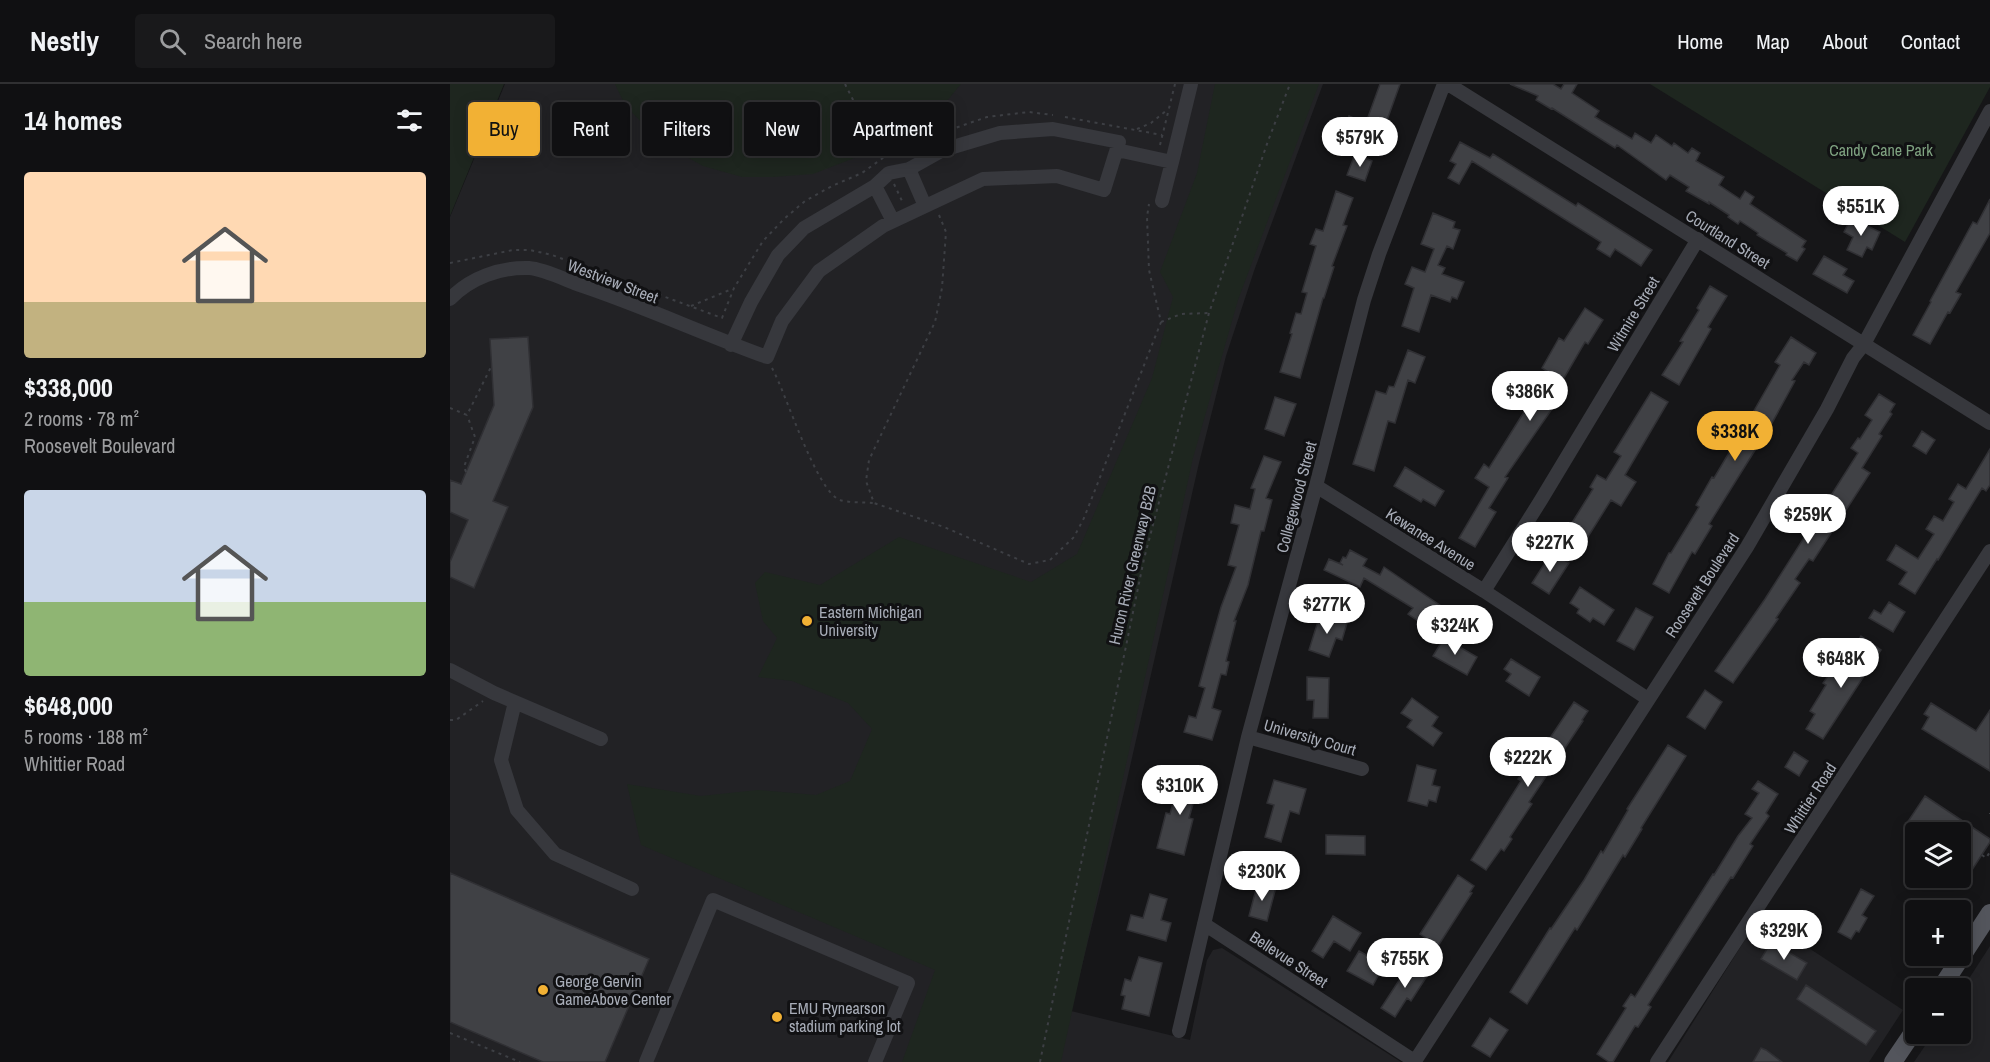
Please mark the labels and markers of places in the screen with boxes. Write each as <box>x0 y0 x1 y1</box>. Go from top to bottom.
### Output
pin: $579K <box>1318 117 1402 168</box>
pin: $551K <box>1819 186 1903 237</box>
pin: $386K <box>1488 371 1572 422</box>
pin: $338K <box>1693 411 1777 462</box>
pin: $259K <box>1766 494 1850 545</box>
pin: $227K <box>1508 522 1592 573</box>
pin: $277K <box>1285 584 1369 635</box>
place label: Eastern Michigan University <box>819 601 922 641</box>
pin: $324K <box>1413 605 1497 656</box>
marker: Eastern Michigan University <box>800 614 814 628</box>
pin: $648K <box>1799 638 1883 689</box>
pin: $222K <box>1486 737 1570 788</box>
pin: $310K <box>1138 765 1222 816</box>
pin: $230K <box>1220 851 1304 902</box>
pin: $329K <box>1742 910 1826 961</box>
pin: $755K <box>1363 938 1447 989</box>
place label: George Gervin GameAbove Center <box>555 970 672 1010</box>
marker: George Gervin GameAbove Center <box>536 983 550 997</box>
place label: EMU Rynearson stadium parking lot <box>789 997 901 1037</box>
marker: EMU Rynearson stadium parking lot <box>770 1010 784 1024</box>

